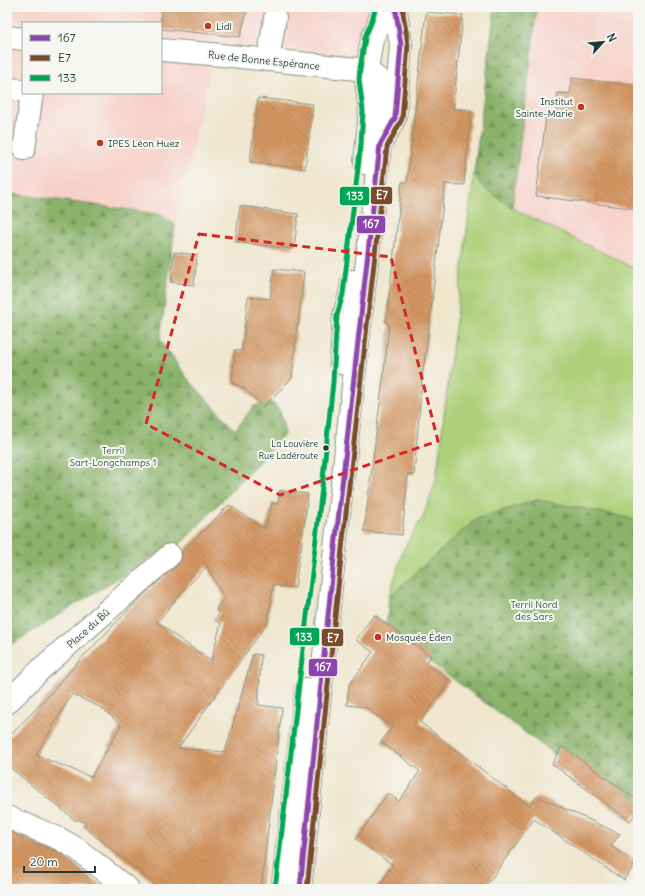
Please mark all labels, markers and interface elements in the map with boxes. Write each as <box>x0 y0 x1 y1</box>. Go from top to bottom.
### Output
place label: Lidl <box>216 20 232 33</box>
marker: Lidl <box>203 21 213 31</box>
legend <box>22 22 162 94</box>
north arrow <box>583 22 623 62</box>
text: 167 <box>58 30 76 45</box>
text: N <box>604 31 620 44</box>
street label: Rue de Bonne Espérance <box>207 48 320 73</box>
text: E7 <box>58 50 71 65</box>
text: 133 <box>58 70 77 85</box>
place label: Institut Sainte-Marie <box>515 95 574 120</box>
marker: Institut Sainte-Marie <box>576 102 586 112</box>
place label: IPES Léon Huez <box>108 137 180 150</box>
marker: IPES Léon Huez <box>95 138 105 148</box>
line badge: 133 <box>339 186 370 206</box>
line badge: E7 <box>370 186 393 205</box>
text: E7 <box>376 188 389 202</box>
text: 133 <box>347 189 363 203</box>
line badge: 167 <box>356 215 386 234</box>
text: 167 <box>363 217 380 231</box>
place label: La Louvière Rue Ladéroute <box>258 438 318 461</box>
marker: La Louvière Rue Ladéroute <box>321 443 331 453</box>
park label: Terril Sart-Longchamps 1 <box>69 444 157 469</box>
park label: Terril Nord des Sars <box>510 598 558 623</box>
street label: Place du Bû <box>64 606 113 651</box>
line badge: 133 <box>289 627 320 646</box>
line badge: E7 <box>321 628 344 647</box>
text: 133 <box>296 630 312 644</box>
text: E7 <box>327 631 340 645</box>
place label: Mosquée Éden <box>386 631 452 644</box>
marker: Mosquée Éden <box>373 632 383 642</box>
line badge: 167 <box>308 658 338 677</box>
text: 167 <box>315 660 332 674</box>
scale bar <box>24 848 95 874</box>
text: 20 m <box>30 854 58 869</box>

